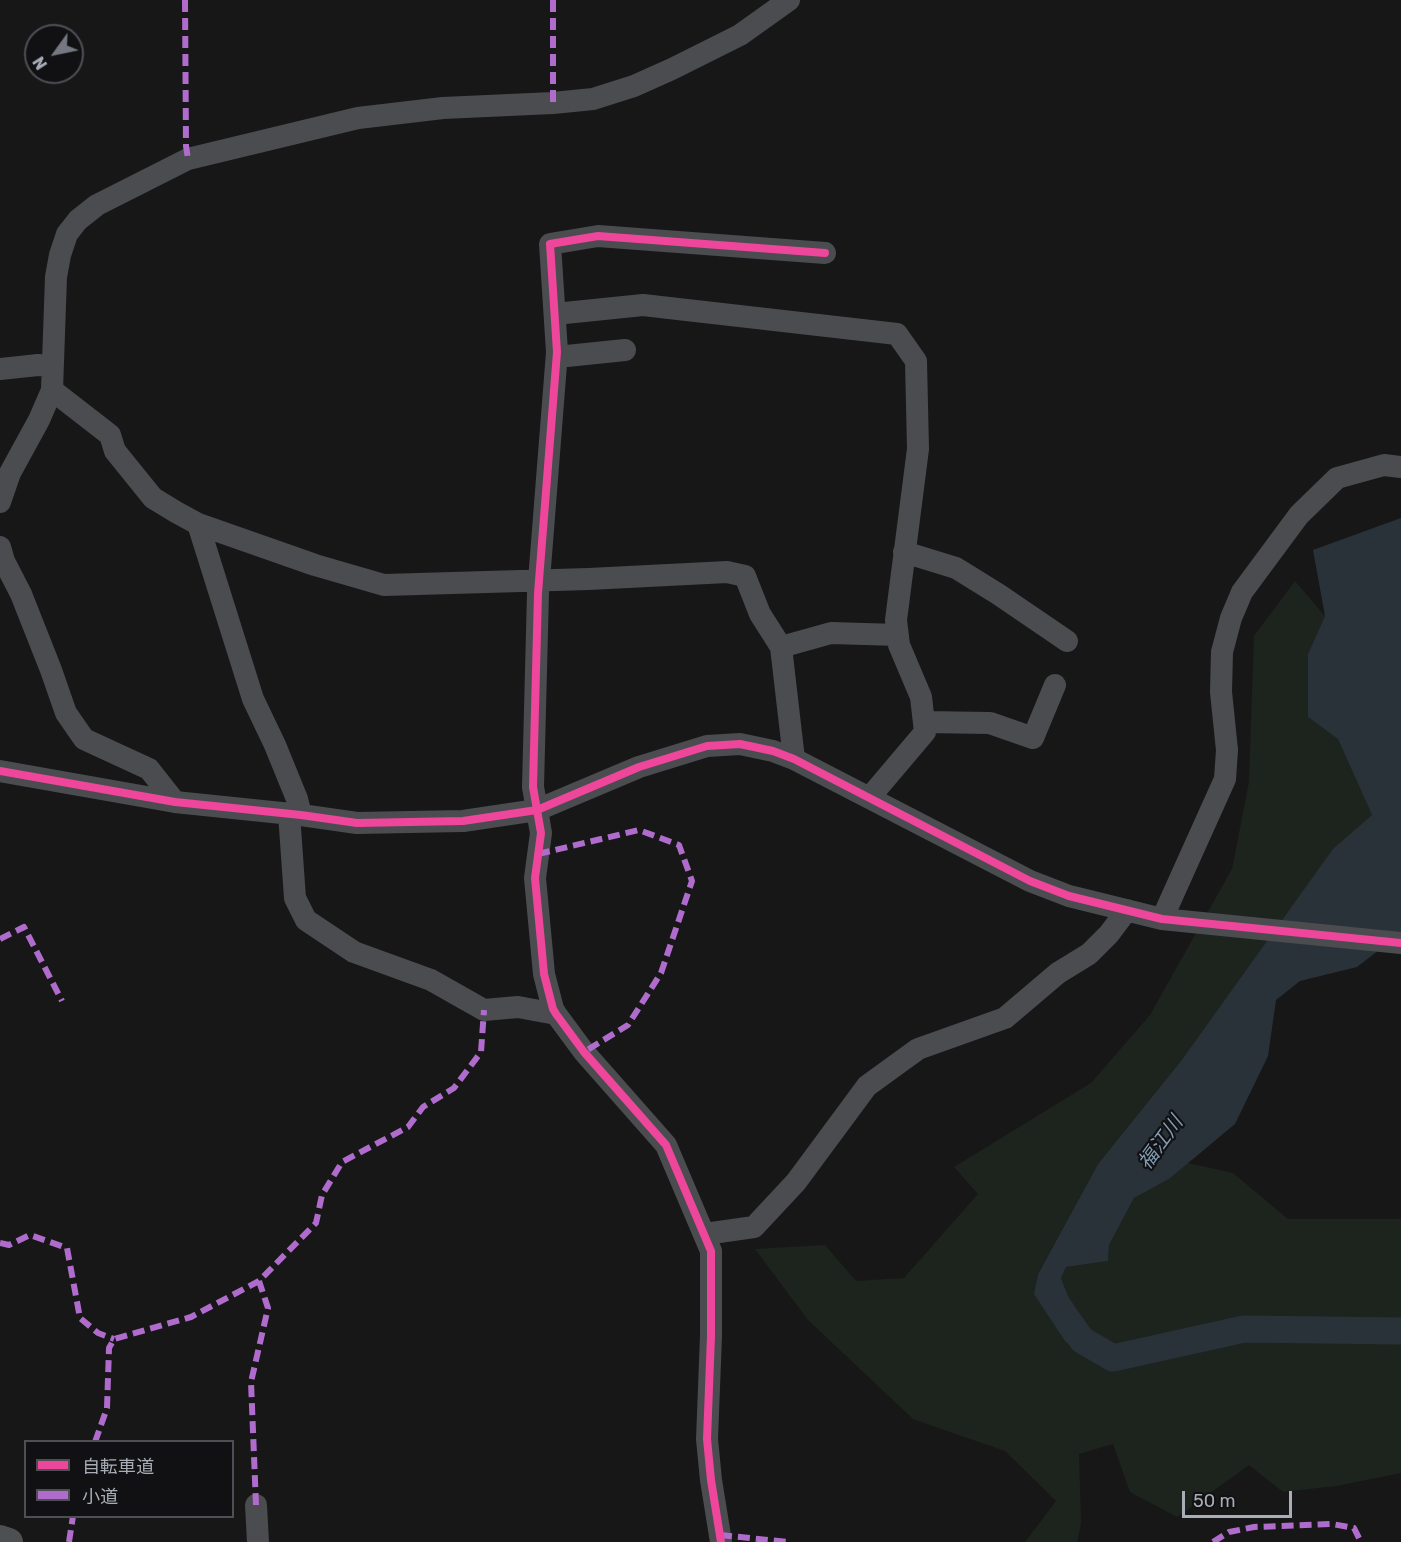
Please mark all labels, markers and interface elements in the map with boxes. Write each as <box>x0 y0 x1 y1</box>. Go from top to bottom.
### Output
north arrow <box>24 24 84 84</box>
text: N <box>29 53 51 73</box>
water label: 福江川 <box>1134 1112 1188 1174</box>
legend <box>24 1440 234 1518</box>
text: 自転車道 <box>82 1456 154 1478</box>
scale bar <box>1185 1479 1294 1517</box>
text: 小道 <box>82 1486 118 1508</box>
text: 50 m <box>1193 1490 1236 1512</box>

